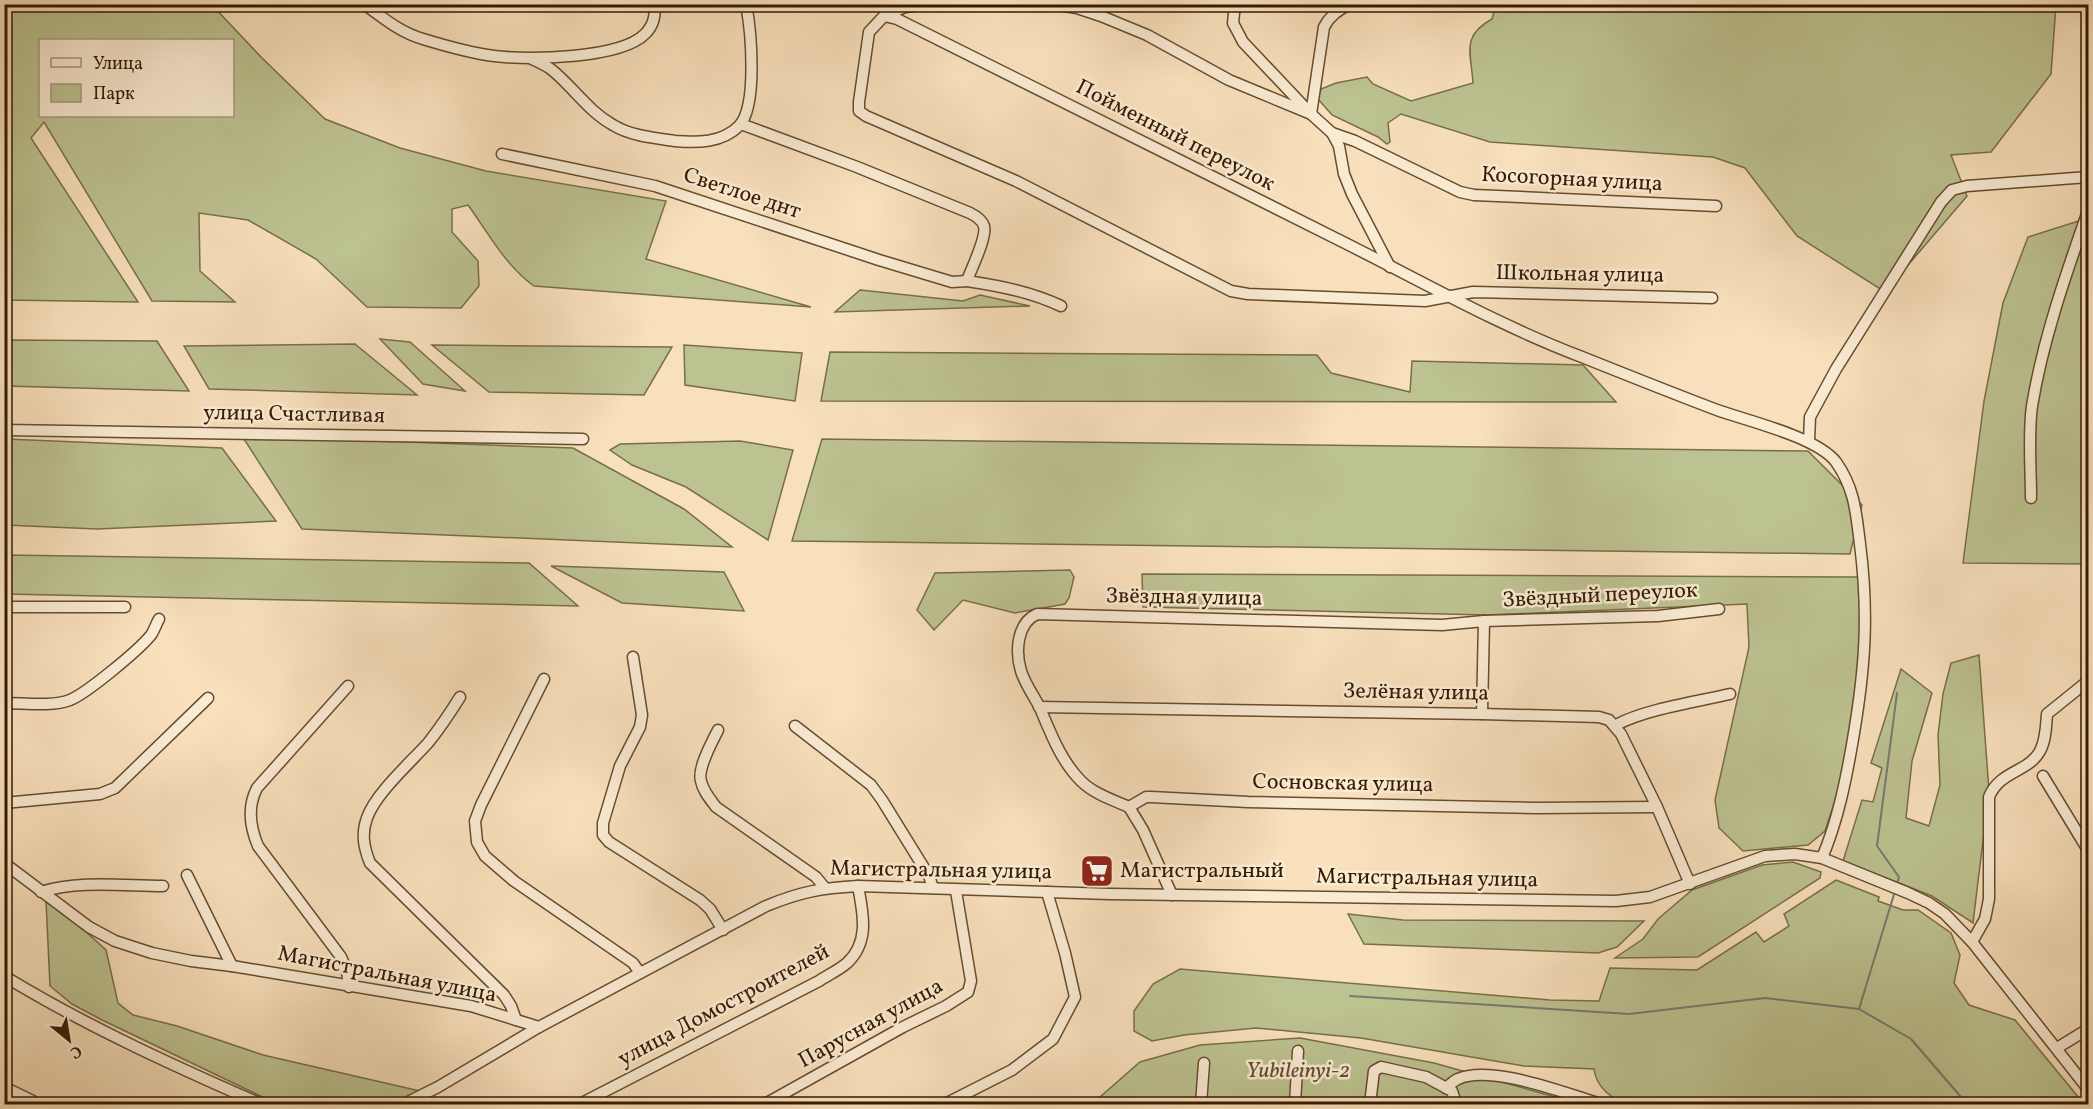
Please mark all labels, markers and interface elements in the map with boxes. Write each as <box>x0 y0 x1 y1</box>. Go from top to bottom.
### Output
legend <box>39 39 234 117</box>
text: Улица <box>93 52 143 77</box>
street label: Пойменный переулок <box>1070 72 1280 200</box>
text: Парк <box>93 82 135 107</box>
street label: Светлое днт <box>679 160 805 228</box>
street label: Косогорная улица <box>1480 160 1664 200</box>
street label: Школьная улица <box>1495 258 1665 292</box>
street label: улица Счастливая <box>203 398 385 432</box>
street label: Звёздный переулок <box>1502 575 1699 617</box>
street label: Звёздная улица <box>1105 581 1263 615</box>
street label: Зелёная улица <box>1343 676 1489 710</box>
street label: Сосновская улица <box>1252 767 1434 801</box>
supermarket icon: Магистральный <box>1079 853 1115 889</box>
street label: Магистральная улица <box>830 854 1053 888</box>
place label: Магистральный <box>1120 856 1284 887</box>
street label: Магистральная улица <box>1316 862 1539 896</box>
street label: улица Домостроителей <box>613 937 835 1075</box>
street label: Магистральная улица <box>275 939 499 1011</box>
street label: Парусная улица <box>793 971 949 1077</box>
north arrow <box>39 1010 99 1070</box>
text: С <box>66 1039 85 1063</box>
park label: Yubileinyi-2 <box>1246 1056 1350 1087</box>

